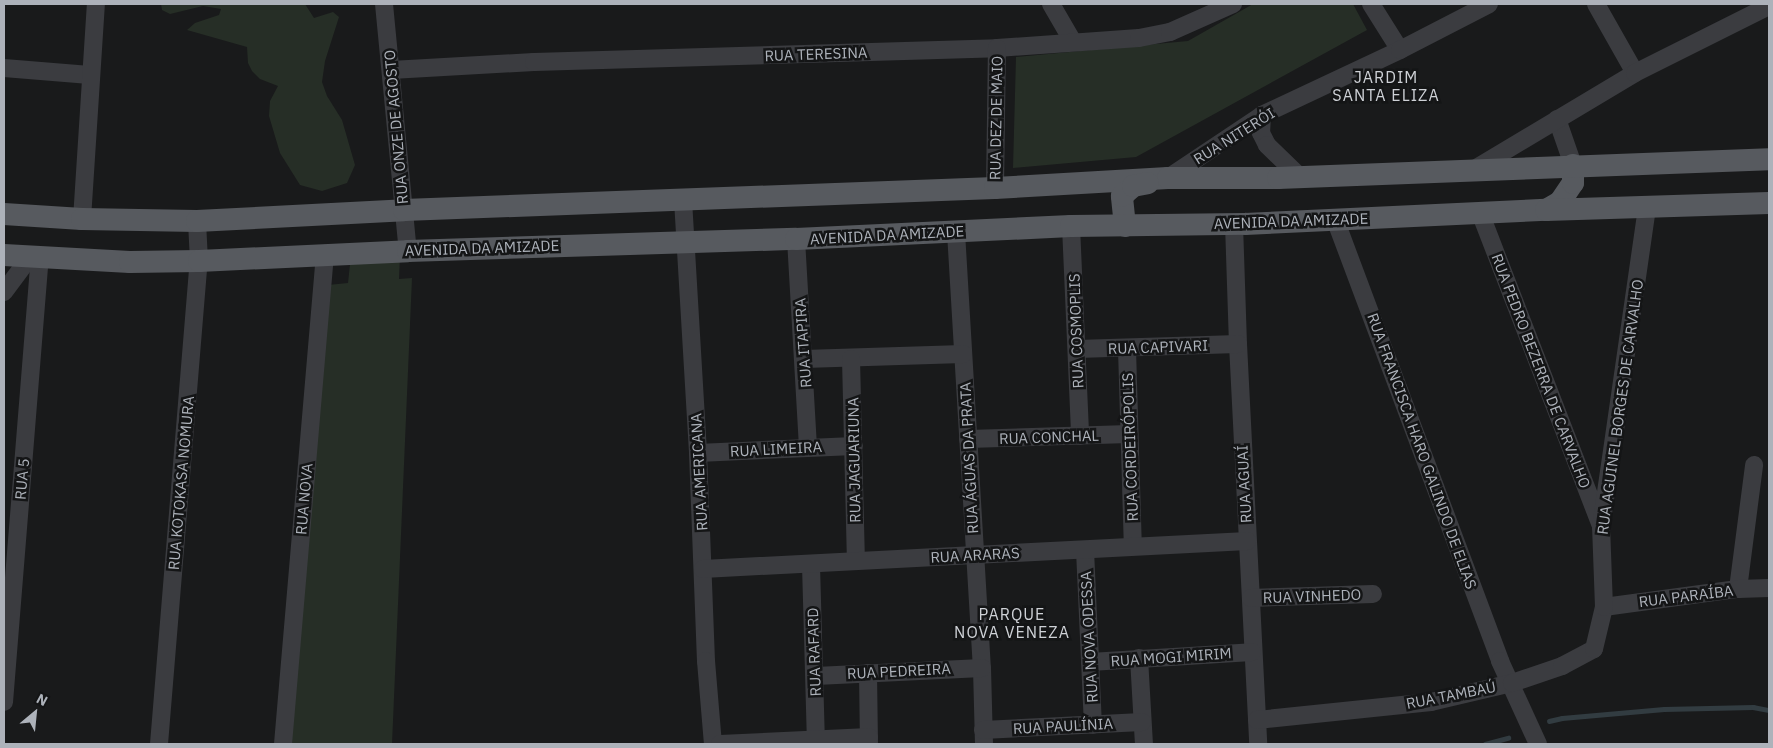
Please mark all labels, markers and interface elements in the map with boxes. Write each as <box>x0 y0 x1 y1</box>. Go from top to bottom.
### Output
street label: RUA TERESINA <box>764 43 868 65</box>
street label: RUA ONZE DE AGOSTO <box>380 49 412 205</box>
street label: RUA DEZ DE MAIO <box>986 56 1006 180</box>
district label: JARDIM SANTA ELIZA <box>1331 67 1441 105</box>
street label: RUA NITERÓI <box>1190 104 1278 168</box>
street label: AVENIDA DA AMIZADE <box>1213 209 1369 233</box>
street label: AVENIDA DA AMIZADE <box>809 222 965 248</box>
street label: AVENIDA DA AMIZADE <box>404 236 560 260</box>
street label: RUA PEDRO BEZERRA DE CARVALHO <box>1488 251 1594 491</box>
street label: RUA COSMOPLIS <box>1065 273 1087 389</box>
street label: RUA AGUINEL BORGES DE CARVALHO <box>1593 278 1647 536</box>
street label: RUA ITAPIRA <box>791 297 815 389</box>
street label: RUA FRANCISCA HARO GALINDO DE ELIAS <box>1364 311 1480 591</box>
street label: RUA CAPIVARI <box>1108 336 1208 358</box>
street label: RUA CORDEIRÓPOLIS <box>1118 372 1142 522</box>
street label: RUA ÁGUAS DA PRATA <box>956 382 982 534</box>
street label: RUA KOTOKASA NOMURA <box>164 395 198 571</box>
street label: RUA JAGUARIUNA <box>844 397 864 523</box>
street label: RUA AMERICANA <box>687 413 711 531</box>
street label: RUA CONCHAL <box>999 426 1099 448</box>
street label: RUA LIMEIRA <box>729 438 823 460</box>
street label: RUA AGUAÍ <box>1233 445 1255 523</box>
street label: RUA 5 <box>11 458 33 500</box>
street label: RUA NOVA <box>292 462 316 536</box>
street label: RUA ARARAS <box>930 544 1020 566</box>
street label: RUA NOVA ODESSA <box>1077 571 1101 703</box>
street label: RUA PARAÍBA <box>1638 581 1734 611</box>
street label: RUA VINHEDO <box>1263 585 1361 607</box>
district label: PARQUE NOVA VENEZA <box>953 604 1071 642</box>
street label: RUA RAFARD <box>803 607 825 697</box>
street label: RUA MOGI MIRIM <box>1110 644 1232 670</box>
street label: RUA PEDREIRA <box>847 659 951 683</box>
street label: RUA TAMBAÚ <box>1405 677 1497 713</box>
north arrow <box>10 688 60 738</box>
text: N <box>33 689 51 710</box>
street label: RUA PAULÍNIA <box>1012 714 1114 738</box>

